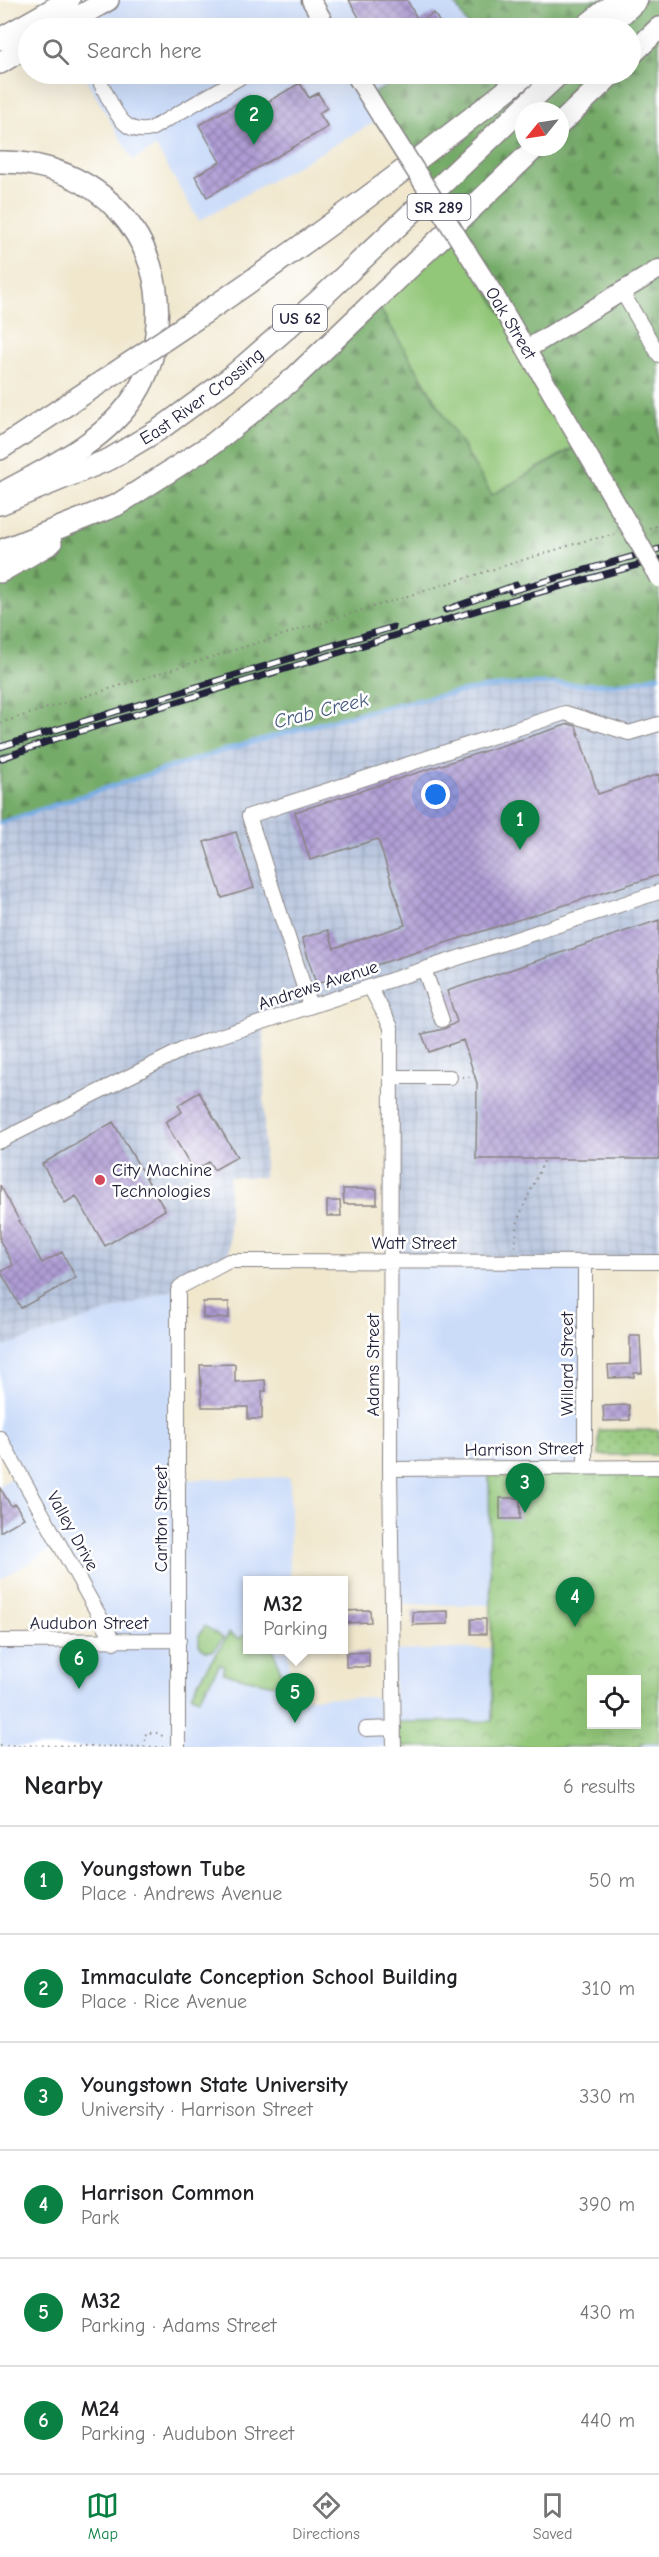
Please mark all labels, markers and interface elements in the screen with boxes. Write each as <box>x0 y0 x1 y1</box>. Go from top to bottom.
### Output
search box <box>18 18 641 84</box>
icon: search <box>39 35 72 68</box>
text: Search here <box>87 38 202 64</box>
pin: 2 <box>234 96 274 145</box>
north arrow <box>515 102 569 156</box>
road number: SR 289 <box>408 194 470 220</box>
street label: Oak Street <box>481 283 541 364</box>
road number: US 62 <box>273 305 327 331</box>
street label: East River Crossing <box>136 344 268 450</box>
water label: Crab Creek <box>271 688 371 733</box>
your location <box>421 780 450 809</box>
pin: 1 <box>500 800 540 850</box>
street label: Andrews Avenue <box>256 956 381 1015</box>
place label: City Machine Technologies <box>112 1160 212 1202</box>
marker: City Machine Technologies <box>93 1173 107 1187</box>
street label: Watt Street <box>371 1233 457 1254</box>
street label: Willard Street <box>557 1311 578 1416</box>
street label: Adams Street <box>363 1313 384 1416</box>
street label: Harrison Street <box>464 1438 584 1461</box>
pin: 3 <box>506 1464 544 1513</box>
street label: Carlton Street <box>151 1465 172 1572</box>
street label: Valley Drive <box>42 1488 103 1575</box>
popup <box>243 1576 348 1654</box>
pin: 4 <box>556 1578 594 1627</box>
text: M32 <box>263 1591 303 1617</box>
street label: Audubon Street <box>30 1613 149 1634</box>
text: Parking <box>263 1617 328 1640</box>
pin: 6 <box>60 1640 98 1689</box>
pin: 5 <box>276 1674 314 1723</box>
map controls <box>587 1675 641 1729</box>
button: locate <box>587 1675 641 1729</box>
text: Nearby <box>24 1771 103 1801</box>
text: 6 results <box>563 1775 635 1798</box>
text: Youngstown Tube <box>81 1856 245 1882</box>
text: 1 <box>40 1869 47 1892</box>
text: 50 m <box>589 1869 635 1892</box>
text: Place · Andrews Avenue <box>81 1882 282 1905</box>
text: Immaculate Conception School Building <box>81 1964 458 1990</box>
text: 2 <box>39 1977 48 2000</box>
text: 310 m <box>582 1977 635 2000</box>
text: Place · Rice Avenue <box>81 1990 247 2013</box>
text: Youngstown State University <box>81 2072 348 2098</box>
text: 3 <box>39 2085 48 2108</box>
text: 330 m <box>579 2085 635 2108</box>
text: University · Harrison Street <box>81 2098 313 2121</box>
text: Harrison Common <box>81 2180 254 2206</box>
text: 4 <box>39 2193 48 2216</box>
text: 390 m <box>579 2193 635 2216</box>
text: Park <box>81 2206 119 2229</box>
text: M32 <box>81 2288 121 2314</box>
text: 5 <box>38 2301 49 2324</box>
text: 430 m <box>580 2301 635 2324</box>
text: Parking · Adams Street <box>81 2314 277 2337</box>
text: M24 <box>81 2396 119 2422</box>
text: 6 <box>38 2409 49 2432</box>
text: 440 m <box>580 2409 635 2432</box>
text: Parking · Audubon Street <box>81 2422 294 2445</box>
tab: Map <box>86 2489 119 2543</box>
tab: Directions <box>292 2489 360 2543</box>
tab: Saved <box>533 2489 573 2543</box>

